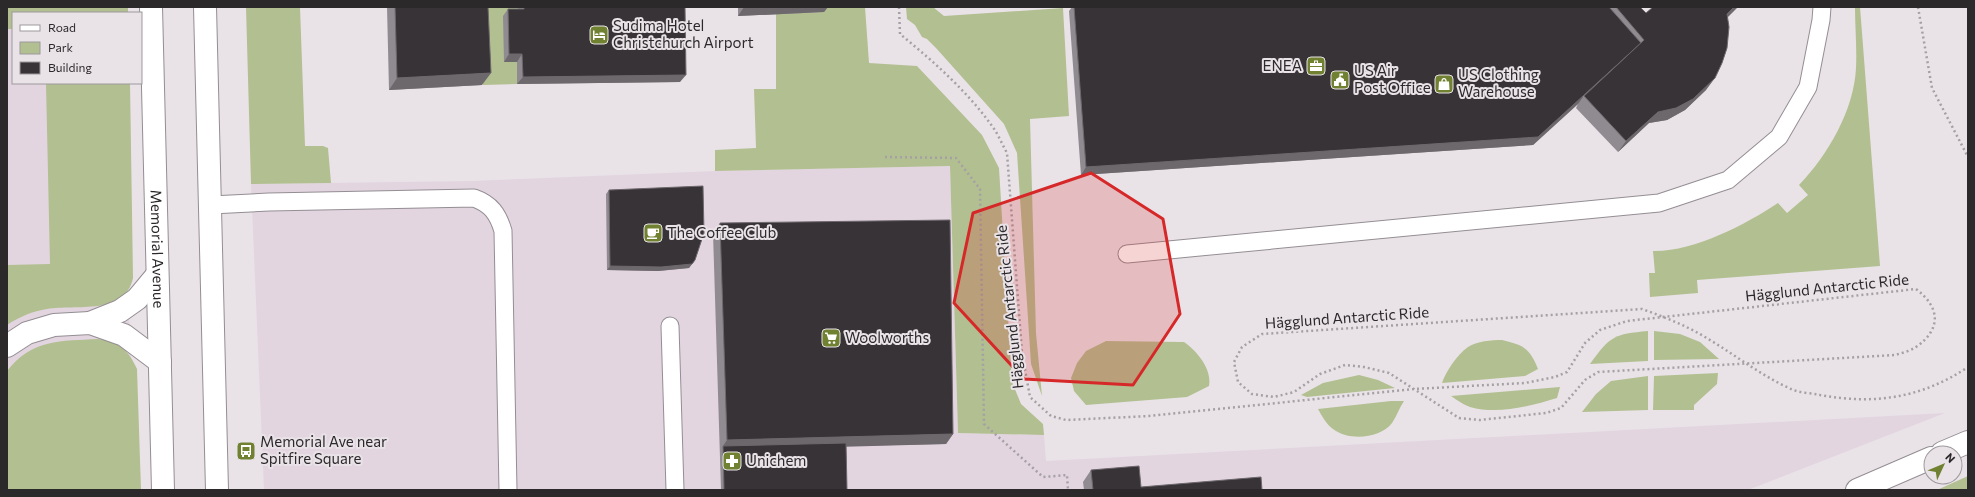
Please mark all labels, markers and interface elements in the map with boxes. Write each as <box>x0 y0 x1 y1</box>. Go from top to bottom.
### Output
legend <box>12 12 142 84</box>
place label: Sudima Hotel Christchurch Airport <box>613 16 754 51</box>
text: Road <box>48 20 76 34</box>
hotel icon: Sudima Hotel Christchurch Airport <box>588 24 610 46</box>
text: Park <box>48 40 74 54</box>
office icon: ENEA <box>1305 55 1327 77</box>
place label: ENEA <box>1263 56 1302 74</box>
text: Building <box>48 60 92 74</box>
place label: US Air Post Office <box>1354 61 1431 96</box>
place label: US Clothing Warehouse <box>1458 65 1539 100</box>
public building icon: US Air Post Office <box>1329 69 1351 91</box>
shop icon: US Clothing Warehouse <box>1433 73 1455 95</box>
street label: Memorial Avenue <box>148 189 168 309</box>
cafe icon: The Coffee Club <box>642 222 664 244</box>
place label: The Coffee Club <box>667 223 776 241</box>
street label: Hägglund Antarctic Ride <box>991 224 1027 390</box>
street label: Hägglund Antarctic Ride <box>1744 269 1910 305</box>
street label: Hägglund Antarctic Ride <box>1264 302 1430 332</box>
supermarket icon: Woolworths <box>820 327 842 349</box>
place label: Woolworths <box>845 328 929 346</box>
place label: Memorial Ave near Spitfire Square <box>260 432 387 467</box>
bus stop icon: Memorial Ave near Spitfire Square <box>235 440 257 462</box>
north arrow <box>1923 445 1963 485</box>
pharmacy icon: Unichem <box>721 450 743 472</box>
text: N <box>1943 450 1958 465</box>
place label: Unichem <box>746 451 806 469</box>

